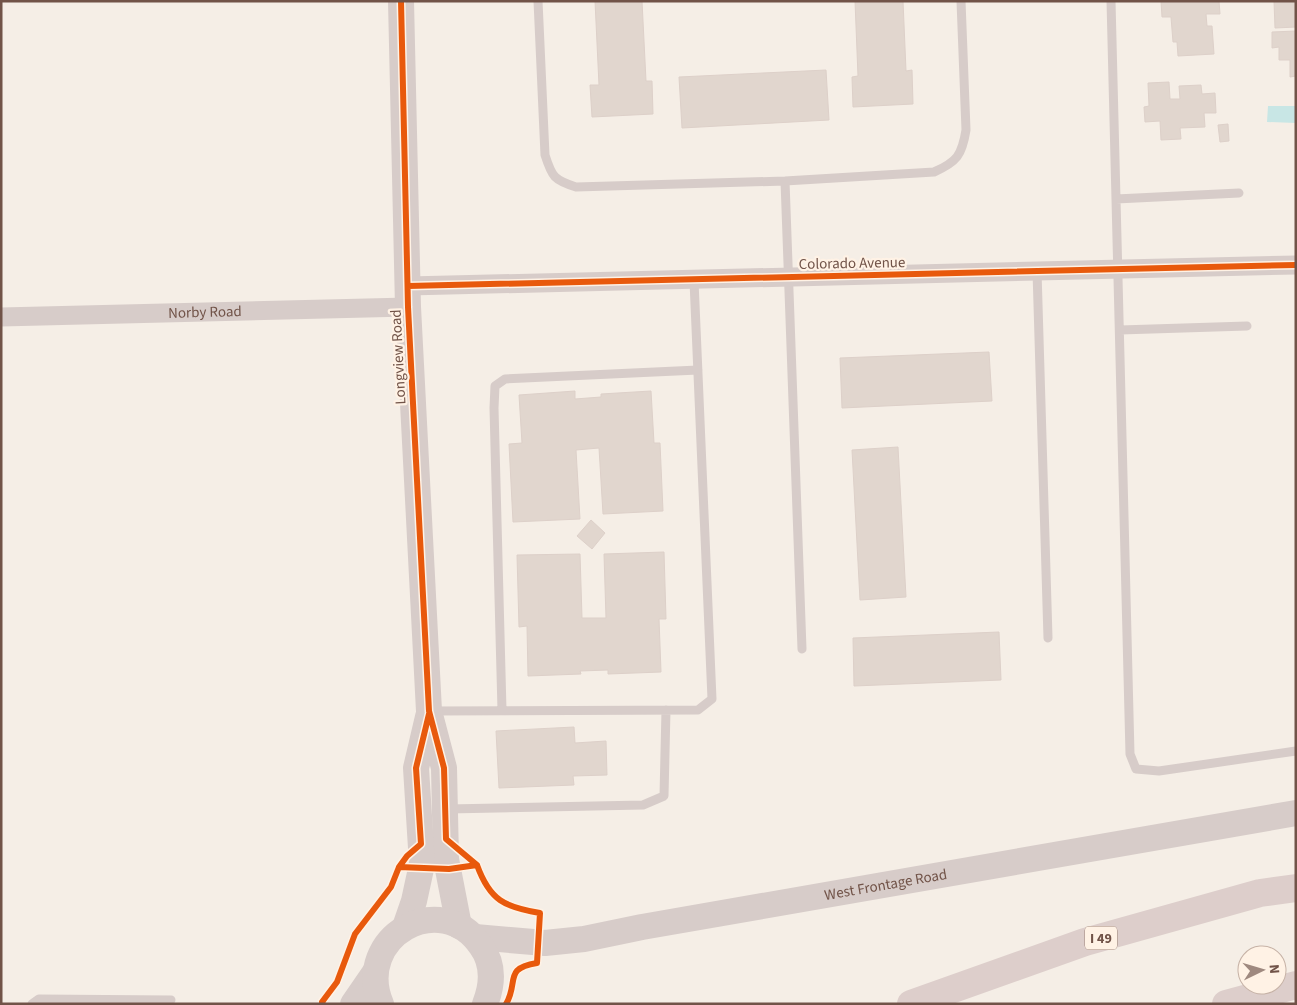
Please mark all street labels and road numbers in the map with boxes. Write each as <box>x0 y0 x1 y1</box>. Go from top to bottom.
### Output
street label: Colorado Avenue <box>798 252 906 275</box>
street label: Norby Road <box>168 301 242 324</box>
street label: Longview Road <box>386 309 411 405</box>
street label: West Frontage Road <box>823 864 949 906</box>
road number: I 49 <box>1085 926 1117 950</box>

